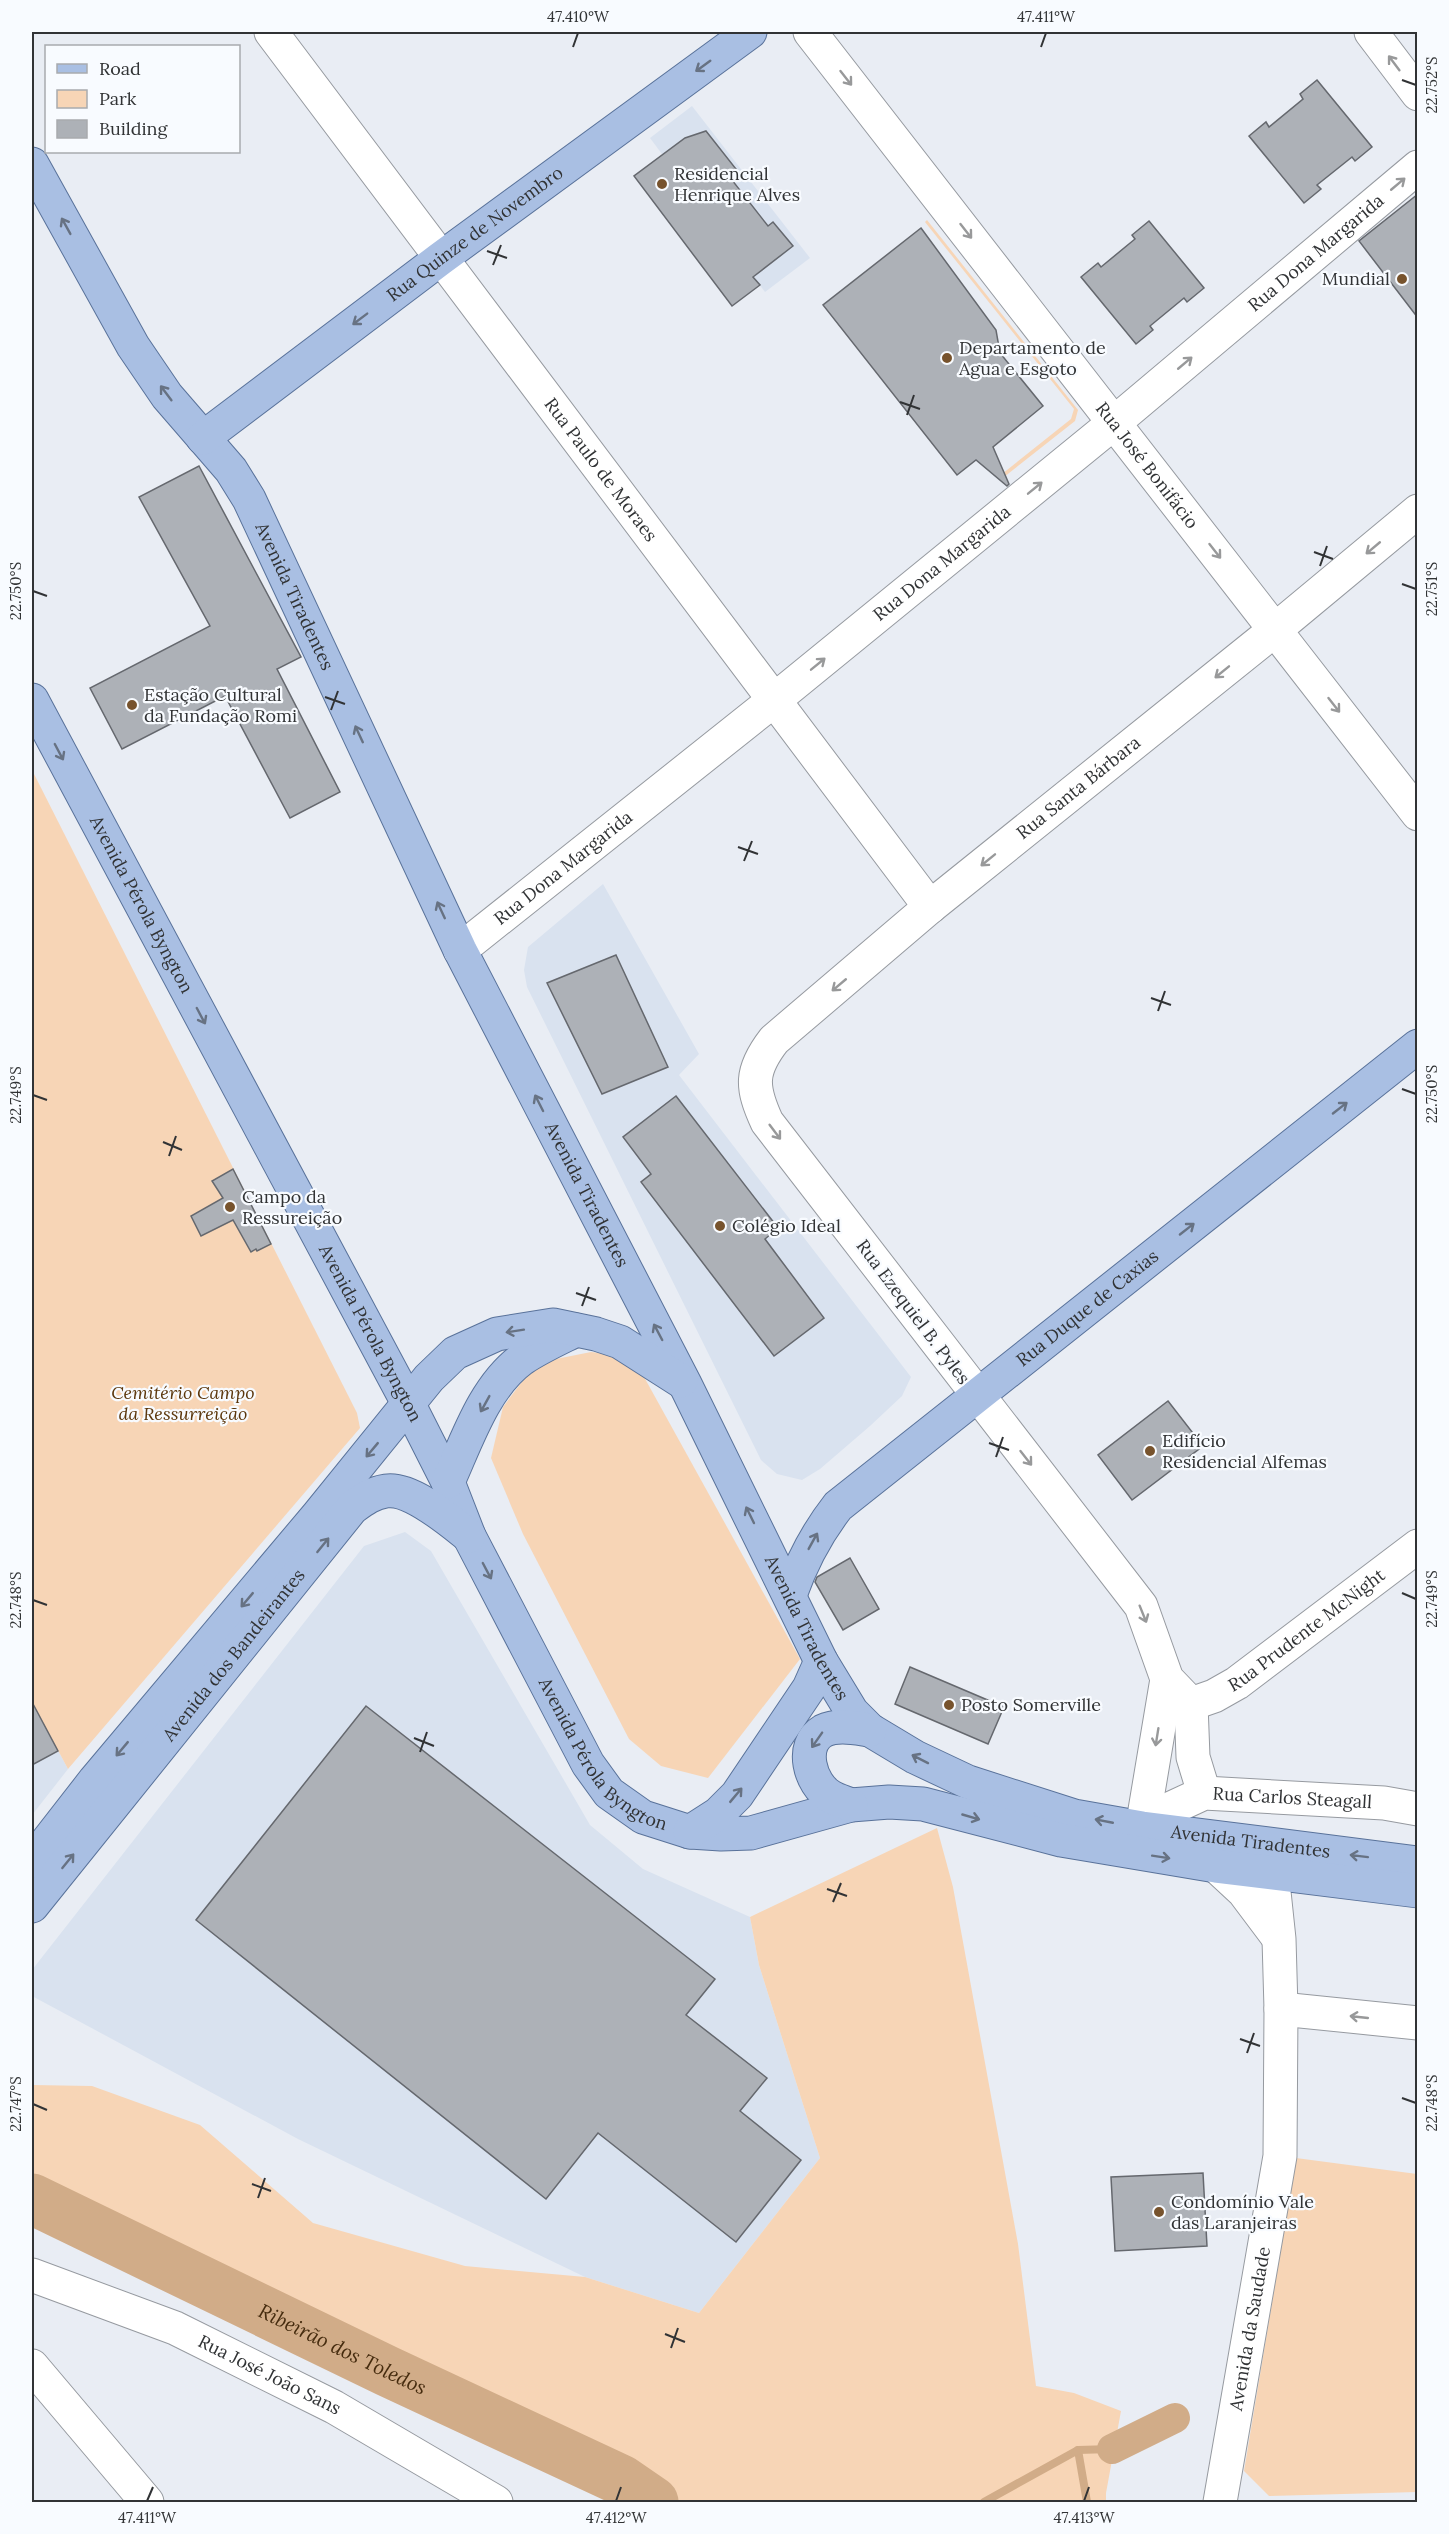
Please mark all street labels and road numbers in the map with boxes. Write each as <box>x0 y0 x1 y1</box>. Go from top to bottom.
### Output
street label: Rua Quinze de Novembro <box>382 161 567 306</box>
street label: Rua Dona Margarida <box>1243 189 1388 316</box>
street label: Rua Paulo de Moraes <box>539 393 663 546</box>
street label: Rua José Bonifácio <box>1091 397 1204 533</box>
street label: Rua Dona Margarida <box>868 500 1015 626</box>
street label: Avenida Tiradentes <box>250 518 339 674</box>
street label: Rua Santa Bárbara <box>1012 731 1145 844</box>
street label: Rua Dona Margarida <box>489 805 637 930</box>
street label: Avenida Pérola Byngton <box>85 811 199 997</box>
street label: Avenida Tiradentes <box>540 1117 634 1271</box>
street label: Rua Ezequiel B. Pyles <box>851 1235 975 1389</box>
street label: Avenida Pérola Byngton <box>314 1239 428 1426</box>
street label: Rua Duque de Caxias <box>1011 1244 1163 1371</box>
street label: Avenida Tiradentes <box>759 1551 854 1705</box>
street label: Rua Prudente McNight <box>1224 1563 1389 1697</box>
street label: Avenida dos Bandeirantes <box>157 1564 310 1746</box>
street label: Avenida Pérola Byngton <box>533 1673 670 1835</box>
street label: Rua Carlos Steagall <box>1212 1782 1373 1813</box>
street label: Avenida Tiradentes <box>1169 1820 1332 1863</box>
street label: Avenida da Saudade <box>1224 2245 1275 2413</box>
street label: Rua José João Sans <box>194 2329 345 2420</box>

